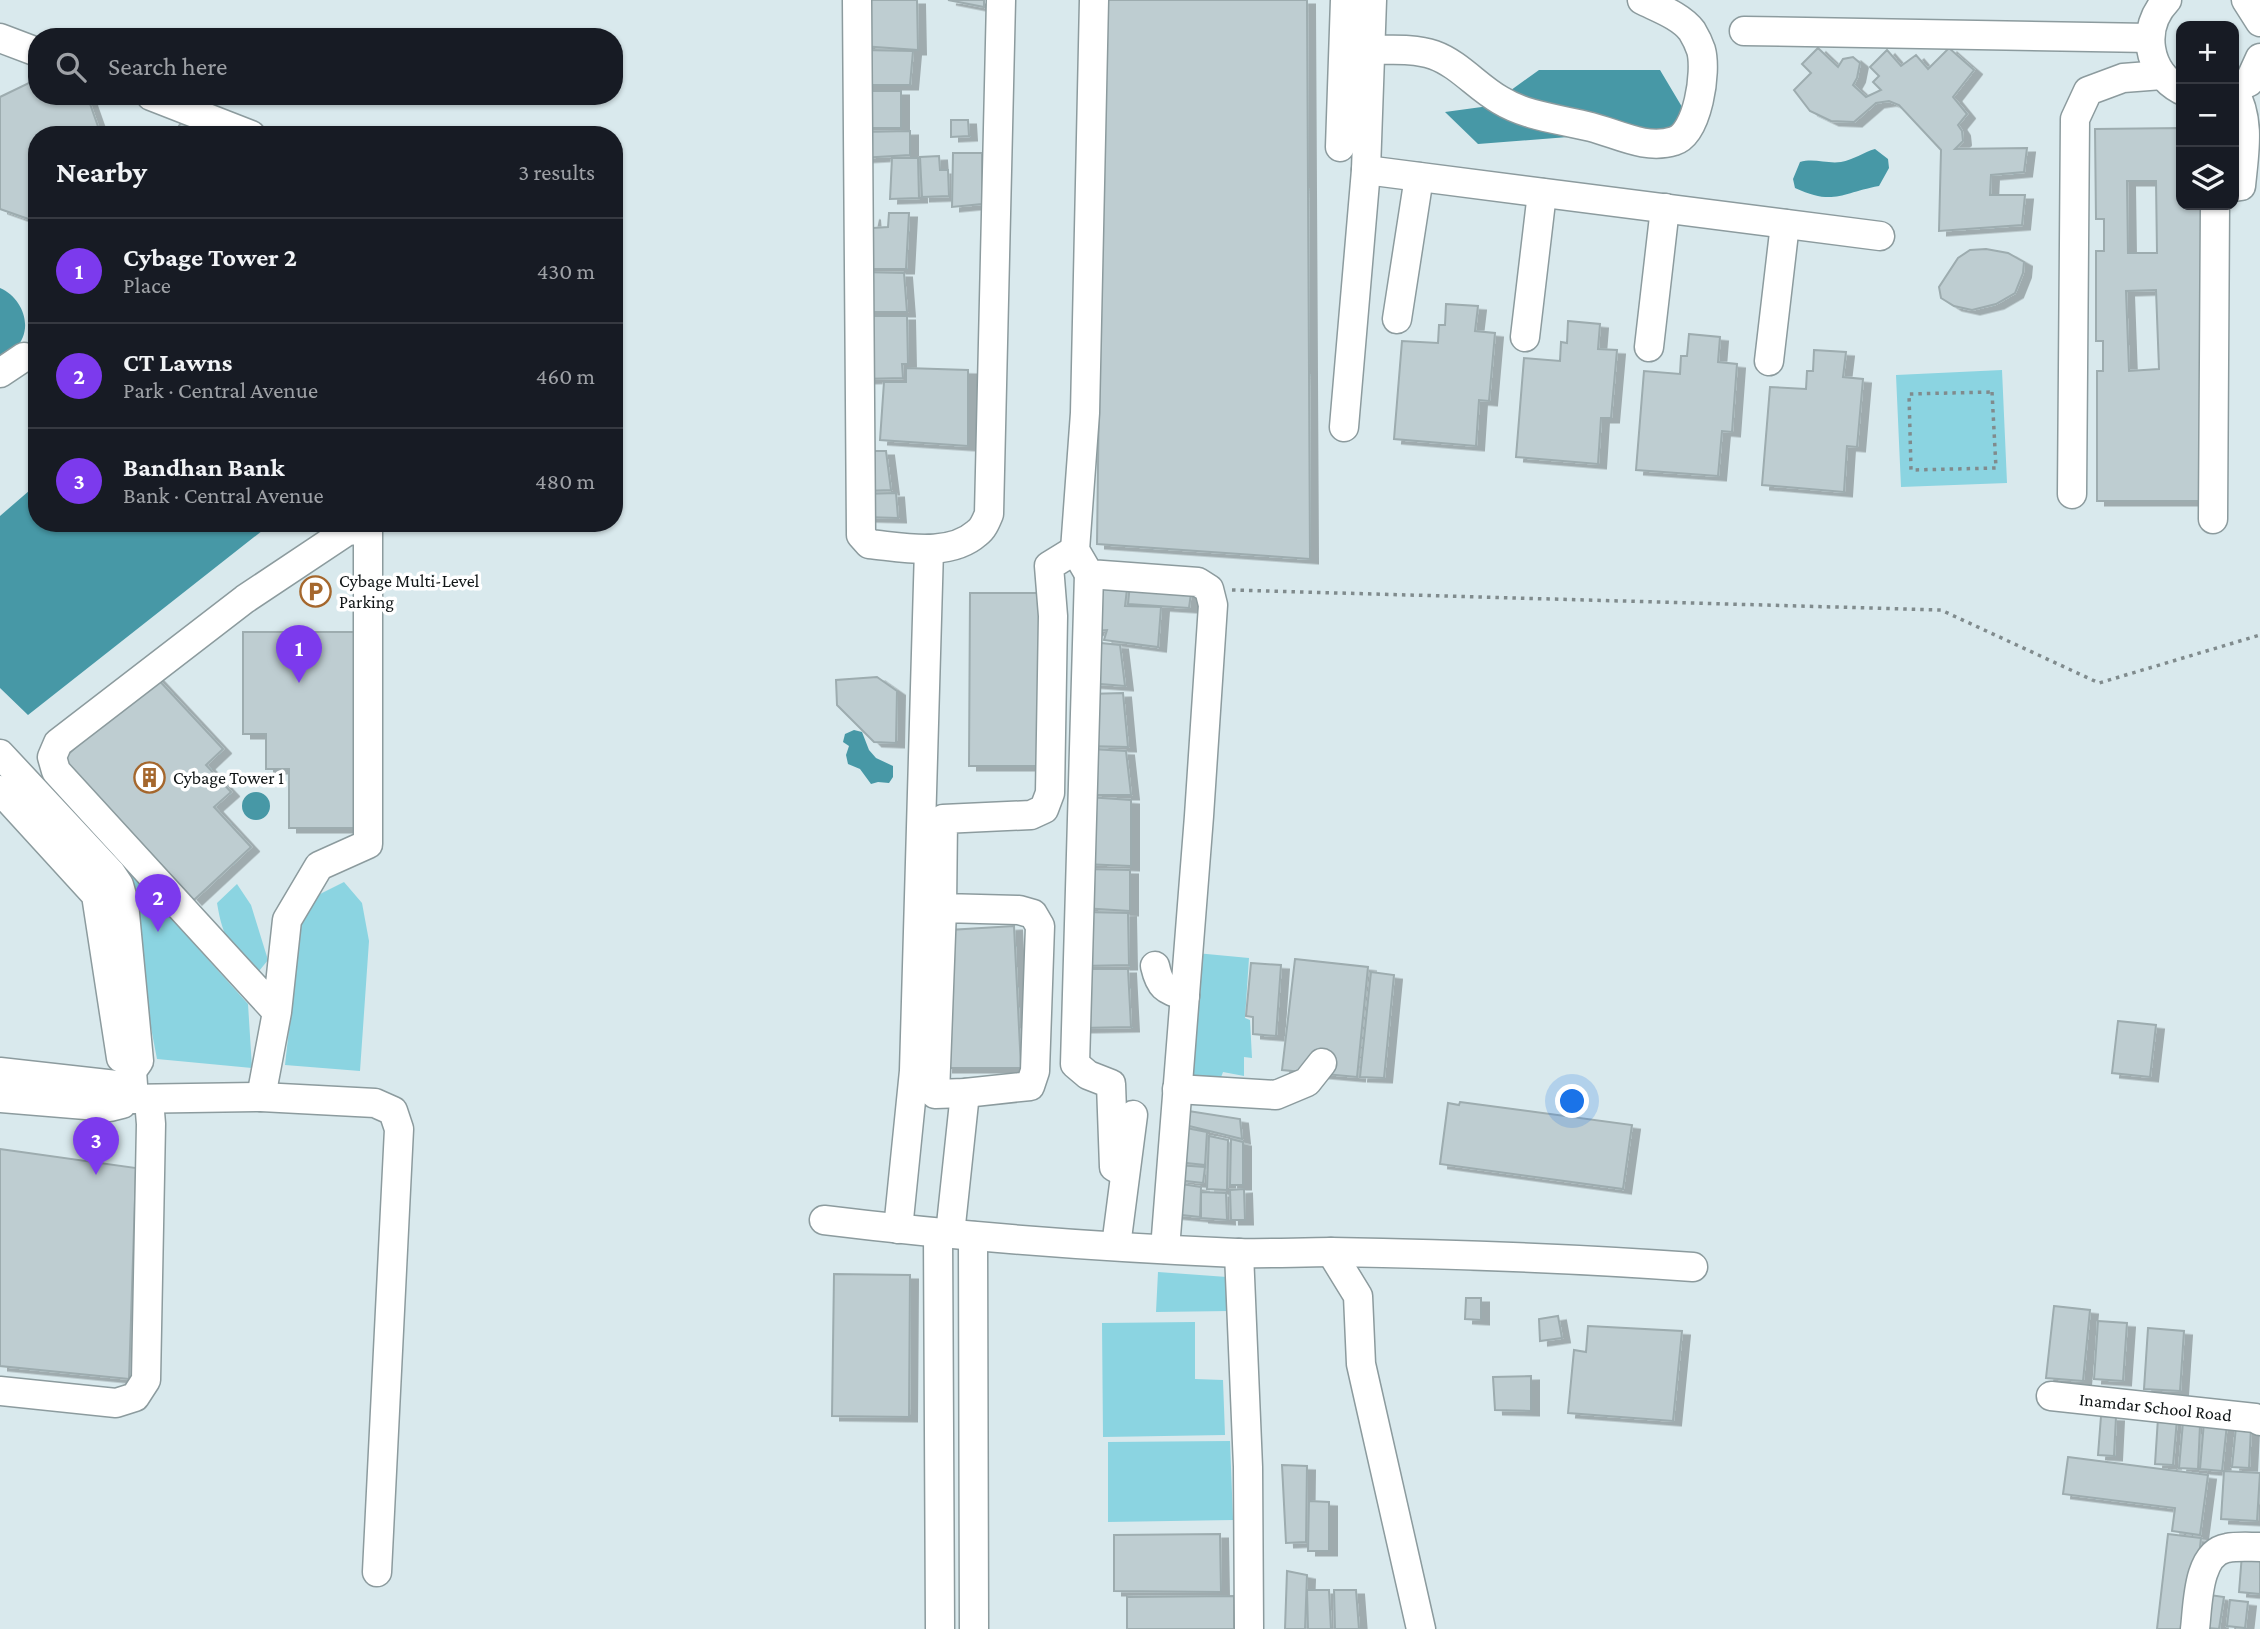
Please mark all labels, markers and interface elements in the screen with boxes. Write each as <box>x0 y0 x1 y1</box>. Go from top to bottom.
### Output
map controls <box>2176 21 2239 210</box>
button: + <box>2176 21 2239 84</box>
search box <box>28 28 623 105</box>
icon: search <box>52 48 90 86</box>
text: Search here <box>108 52 227 81</box>
button: − <box>2176 84 2239 147</box>
button: layers <box>2176 147 2239 210</box>
text: Nearby <box>56 155 147 188</box>
text: 3 results <box>518 159 595 185</box>
text: Cybage Tower 2 <box>123 243 297 272</box>
text: 1 <box>75 258 83 284</box>
text: 430 m <box>537 258 595 284</box>
text: Place <box>123 272 171 298</box>
text: CT Lawns <box>123 348 232 377</box>
text: 2 <box>73 363 85 389</box>
text: 460 m <box>536 363 595 389</box>
text: Park · Central Avenue <box>123 377 318 403</box>
text: Bandhan Bank <box>123 453 285 482</box>
text: 3 <box>73 468 85 494</box>
text: 480 m <box>535 468 595 494</box>
text: Bank · Central Avenue <box>123 482 324 508</box>
place label: Cybage Multi-Level Parking <box>339 571 480 612</box>
parking icon: Cybage Multi-Level Parking <box>299 574 333 608</box>
pin: 1 <box>276 625 322 683</box>
building icon: Cybage Tower 1 <box>133 761 167 795</box>
place label: Cybage Tower 1 <box>173 768 284 788</box>
pin: 2 <box>135 874 181 932</box>
your location <box>1555 1084 1589 1118</box>
pin: 3 <box>73 1117 119 1175</box>
street label: Inamdar School Road <box>2078 1389 2233 1425</box>

